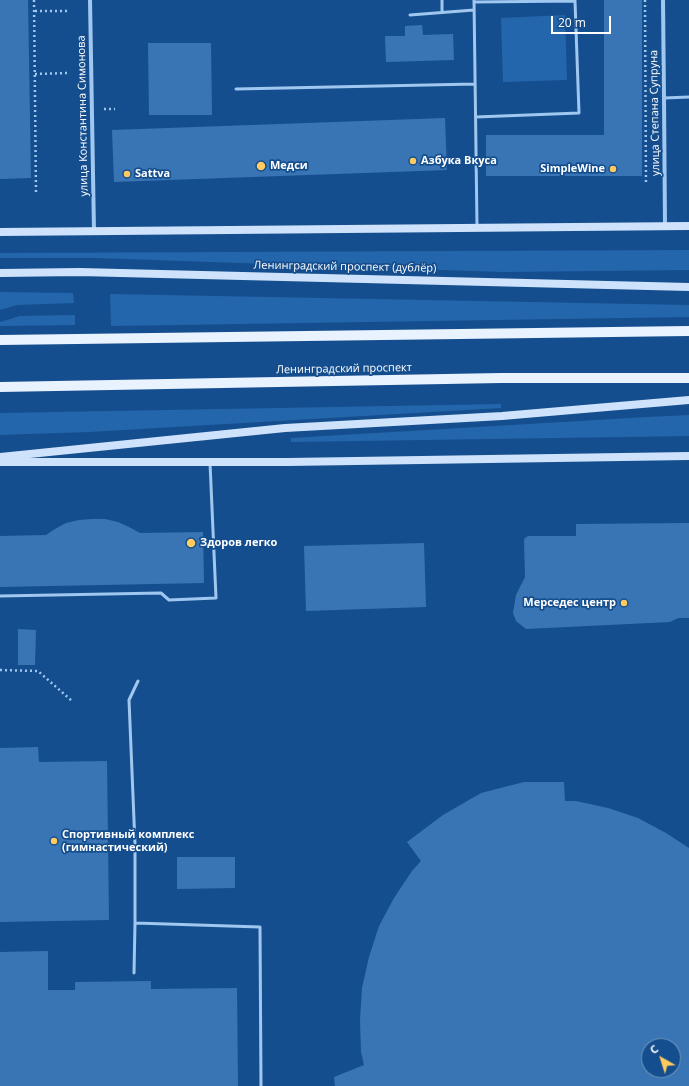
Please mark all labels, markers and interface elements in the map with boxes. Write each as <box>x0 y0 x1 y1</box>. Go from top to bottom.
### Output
scale bar <box>553 8 613 34</box>
text: 20 m <box>558 14 586 31</box>
street label: улица Константина Симонова <box>75 35 91 197</box>
street label: улица Степана Супруна <box>647 50 663 176</box>
place label: Азбука Вкуса <box>421 154 497 168</box>
marker: Азбука Вкуса <box>408 156 418 166</box>
place label: Медси <box>270 159 308 173</box>
marker: Медси <box>255 160 267 172</box>
place label: SimpleWine <box>540 162 605 176</box>
marker: SimpleWine <box>608 164 618 174</box>
place label: Sattva <box>135 167 170 181</box>
marker: Sattva <box>122 169 132 179</box>
street label: Ленинградский проспект (дублёр) <box>254 259 436 275</box>
street label: Ленинградский проспект <box>276 361 412 377</box>
place label: Здоров легко <box>200 536 277 550</box>
marker: Здоров легко <box>185 537 197 549</box>
place label: Мерседес центр <box>523 596 616 610</box>
marker: Мерседес центр <box>619 598 629 608</box>
place label: Спортивный комплекс (гимнастический) <box>62 828 194 854</box>
marker: Спортивный комплекс (гимнастический) <box>49 836 59 846</box>
north arrow <box>641 1038 681 1078</box>
text: С <box>646 1041 661 1057</box>

